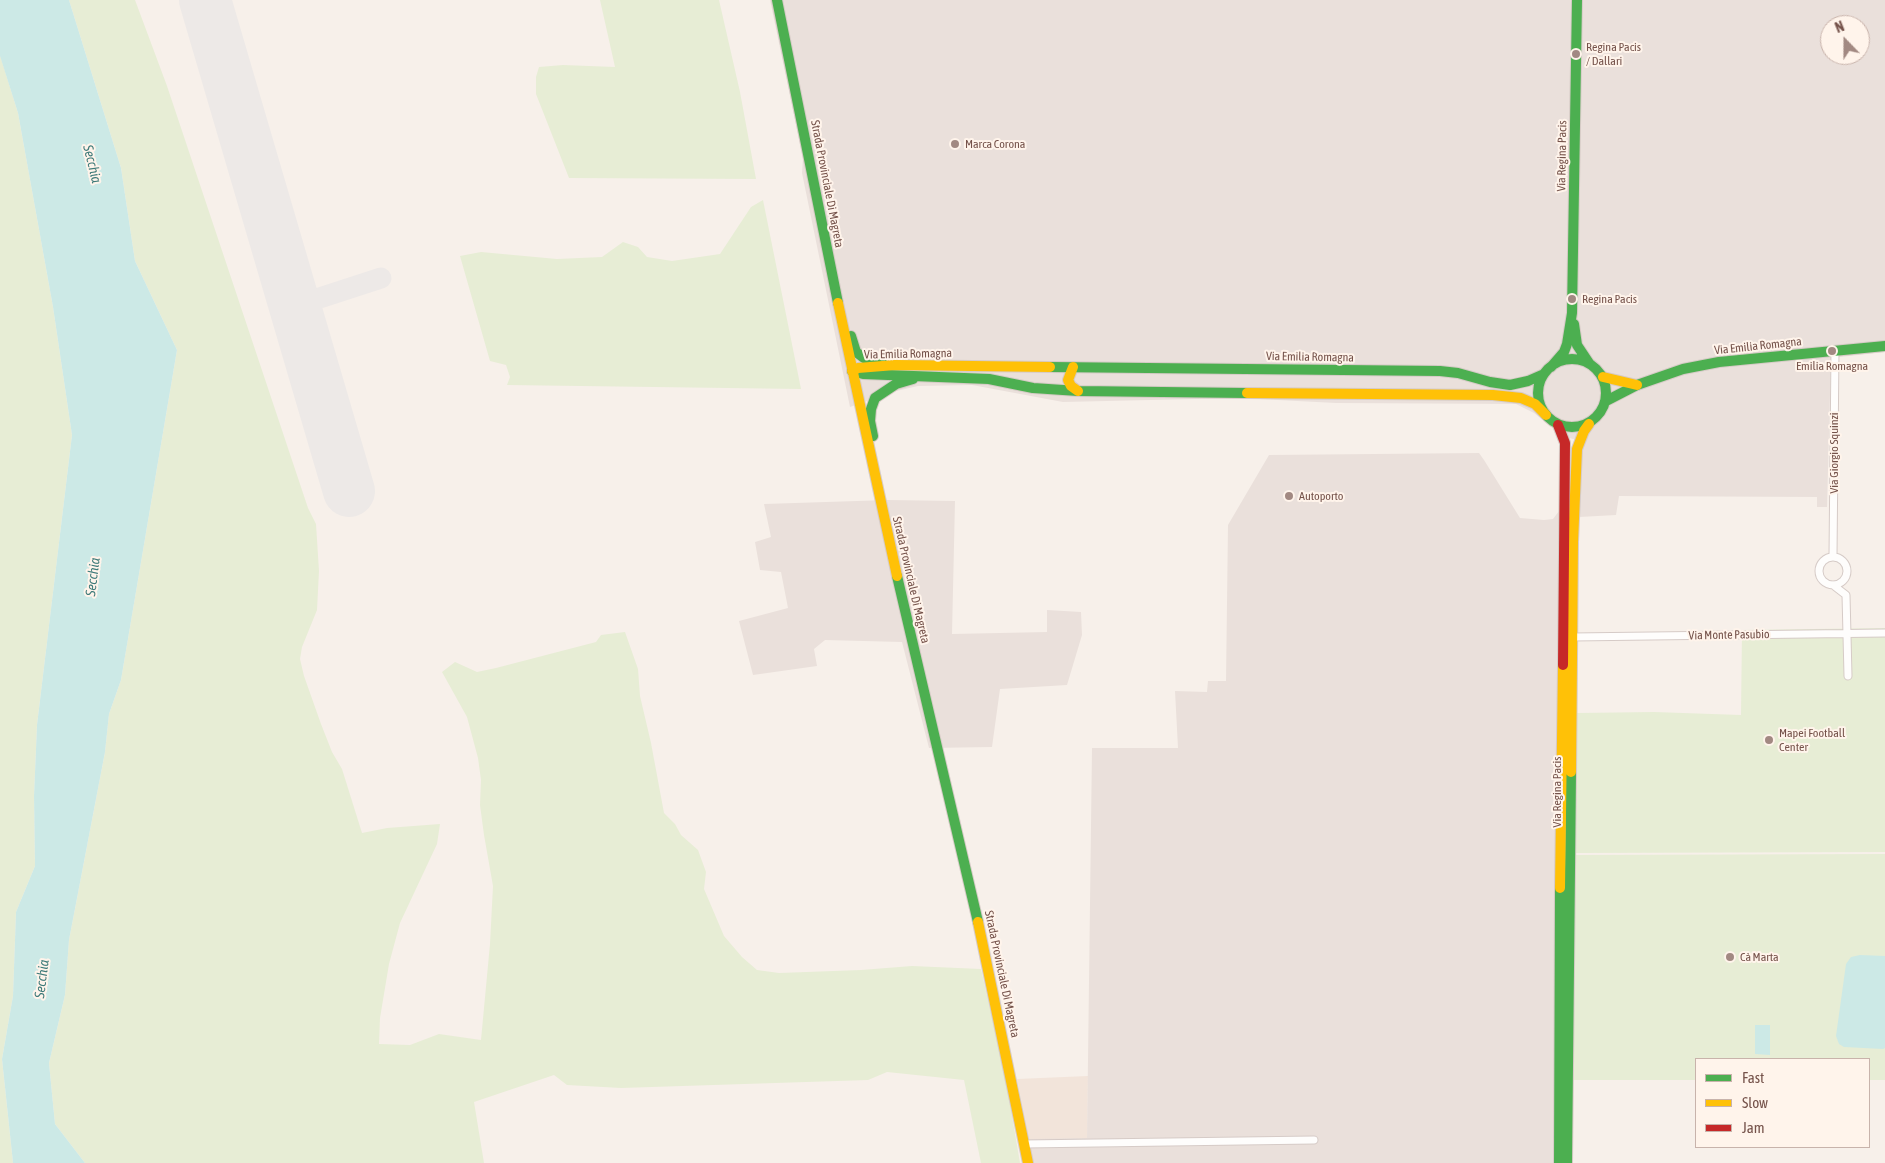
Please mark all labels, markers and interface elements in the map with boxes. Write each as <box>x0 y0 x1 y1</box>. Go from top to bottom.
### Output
north arrow <box>1820 15 1870 65</box>
text: N <box>1833 18 1847 36</box>
place label: Regina Pacis / Dallari <box>1586 40 1641 68</box>
marker: Regina Pacis / Dallari <box>1570 48 1582 60</box>
street label: Strada Provinciale Di Magreta <box>808 119 846 249</box>
street label: Via Regina Pacis <box>1554 120 1570 192</box>
place label: Marca Corona <box>965 137 1025 151</box>
marker: Marca Corona <box>949 138 961 150</box>
water label: Secchia <box>79 143 105 185</box>
place label: Regina Pacis <box>1582 292 1637 306</box>
marker: Regina Pacis <box>1566 293 1578 305</box>
street label: Via Emilia Romagna <box>1714 334 1802 358</box>
marker: Emilia Romagna <box>1826 345 1838 357</box>
street label: Via Emilia Romagna <box>864 346 952 362</box>
street label: Via Emilia Romagna <box>1266 349 1354 365</box>
place label: Emilia Romagna <box>1796 359 1868 373</box>
street label: Via Giorgio Squinzi <box>1827 412 1841 494</box>
place label: Autoporto <box>1299 489 1343 503</box>
marker: Autoporto <box>1283 490 1295 502</box>
street label: Strada Provinciale Di Magreta <box>889 515 933 645</box>
water label: Secchia <box>82 557 104 597</box>
street label: Via Monte Pasubio <box>1688 627 1770 643</box>
place label: Mapei Football Center <box>1779 726 1845 754</box>
marker: Mapei Football Center <box>1763 734 1775 746</box>
street label: Via Regina Pacis <box>1550 757 1564 827</box>
street label: Strada Provinciale Di Magreta <box>981 909 1023 1039</box>
place label: Cà Marta <box>1740 950 1779 964</box>
marker: Cà Marta <box>1724 951 1736 963</box>
water label: Secchia <box>31 959 53 999</box>
legend <box>1695 1058 1870 1148</box>
text: Fast <box>1742 1069 1764 1086</box>
text: Slow <box>1742 1094 1768 1111</box>
text: Jam <box>1742 1119 1765 1136</box>

